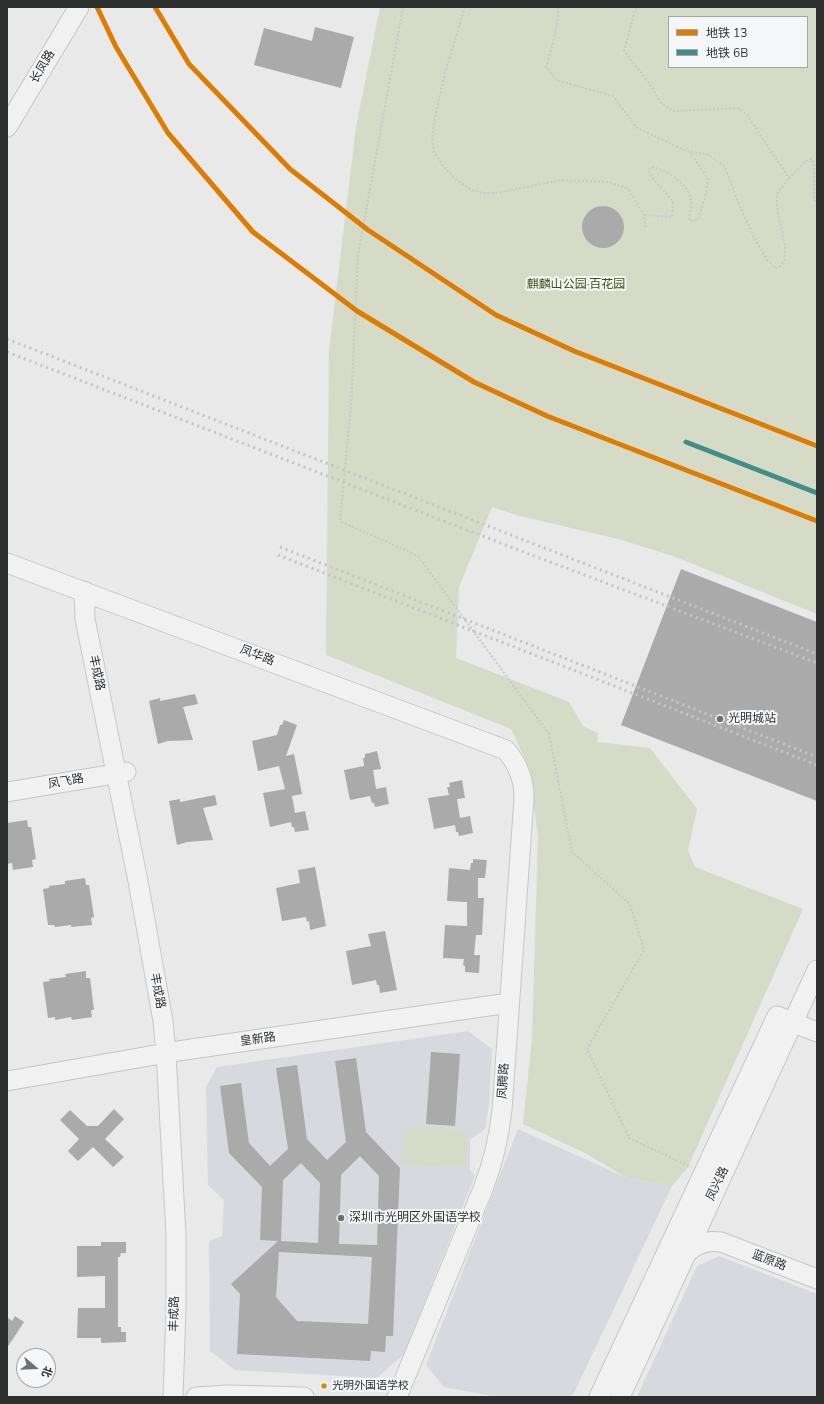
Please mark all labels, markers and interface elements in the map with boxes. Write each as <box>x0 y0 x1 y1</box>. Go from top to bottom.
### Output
legend <box>668 16 808 68</box>
text: 地铁 13 <box>706 25 747 41</box>
text: 地铁 6B <box>706 45 748 61</box>
street label: 长凤路 <box>28 48 58 86</box>
park label: 麒麟山公园·百花园 <box>527 278 625 292</box>
street label: 凤华路 <box>238 643 276 669</box>
street label: 丰成路 <box>85 654 107 692</box>
place label: 光明城站 <box>728 712 776 726</box>
marker: 光明城站 <box>715 714 725 724</box>
street label: 凤飞路 <box>47 772 85 792</box>
street label: 丰成路 <box>147 972 167 1010</box>
street label: 皇新路 <box>239 1030 277 1050</box>
street label: 凤腾路 <box>496 1063 512 1099</box>
street label: 凤兴路 <box>704 1165 732 1203</box>
place label: 深圳市光明区外国语学校 <box>349 1211 481 1225</box>
marker: 深圳市光明区外国语学校 <box>336 1213 346 1223</box>
street label: 蓝原路 <box>750 1248 788 1274</box>
street label: 丰成路 <box>167 1296 183 1332</box>
north arrow <box>16 1348 56 1388</box>
text: 北 <box>38 1364 56 1379</box>
place label: 光明外国语学校 <box>332 1379 409 1393</box>
marker: 光明外国语学校 <box>319 1381 329 1391</box>

